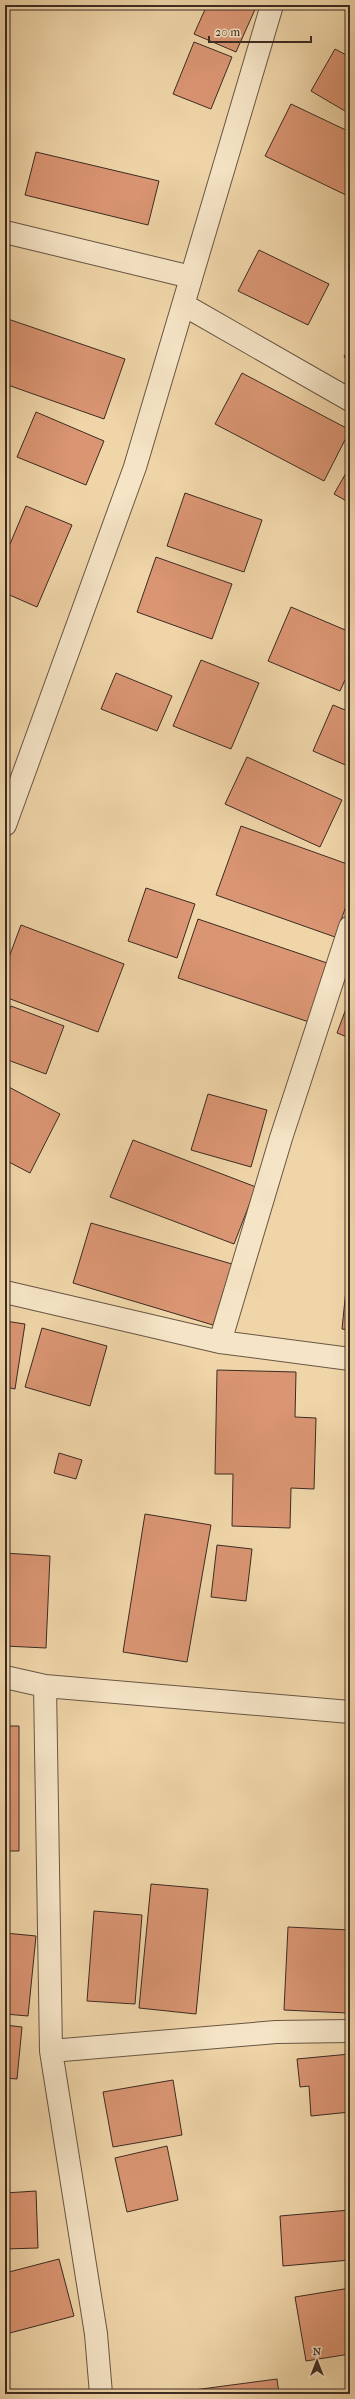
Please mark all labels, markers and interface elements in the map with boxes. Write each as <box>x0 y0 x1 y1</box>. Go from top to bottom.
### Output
scale bar <box>209 18 311 44</box>
text: 20 m <box>215 25 240 39</box>
north arrow <box>297 2341 337 2381</box>
text: N <box>313 2345 322 2358</box>

